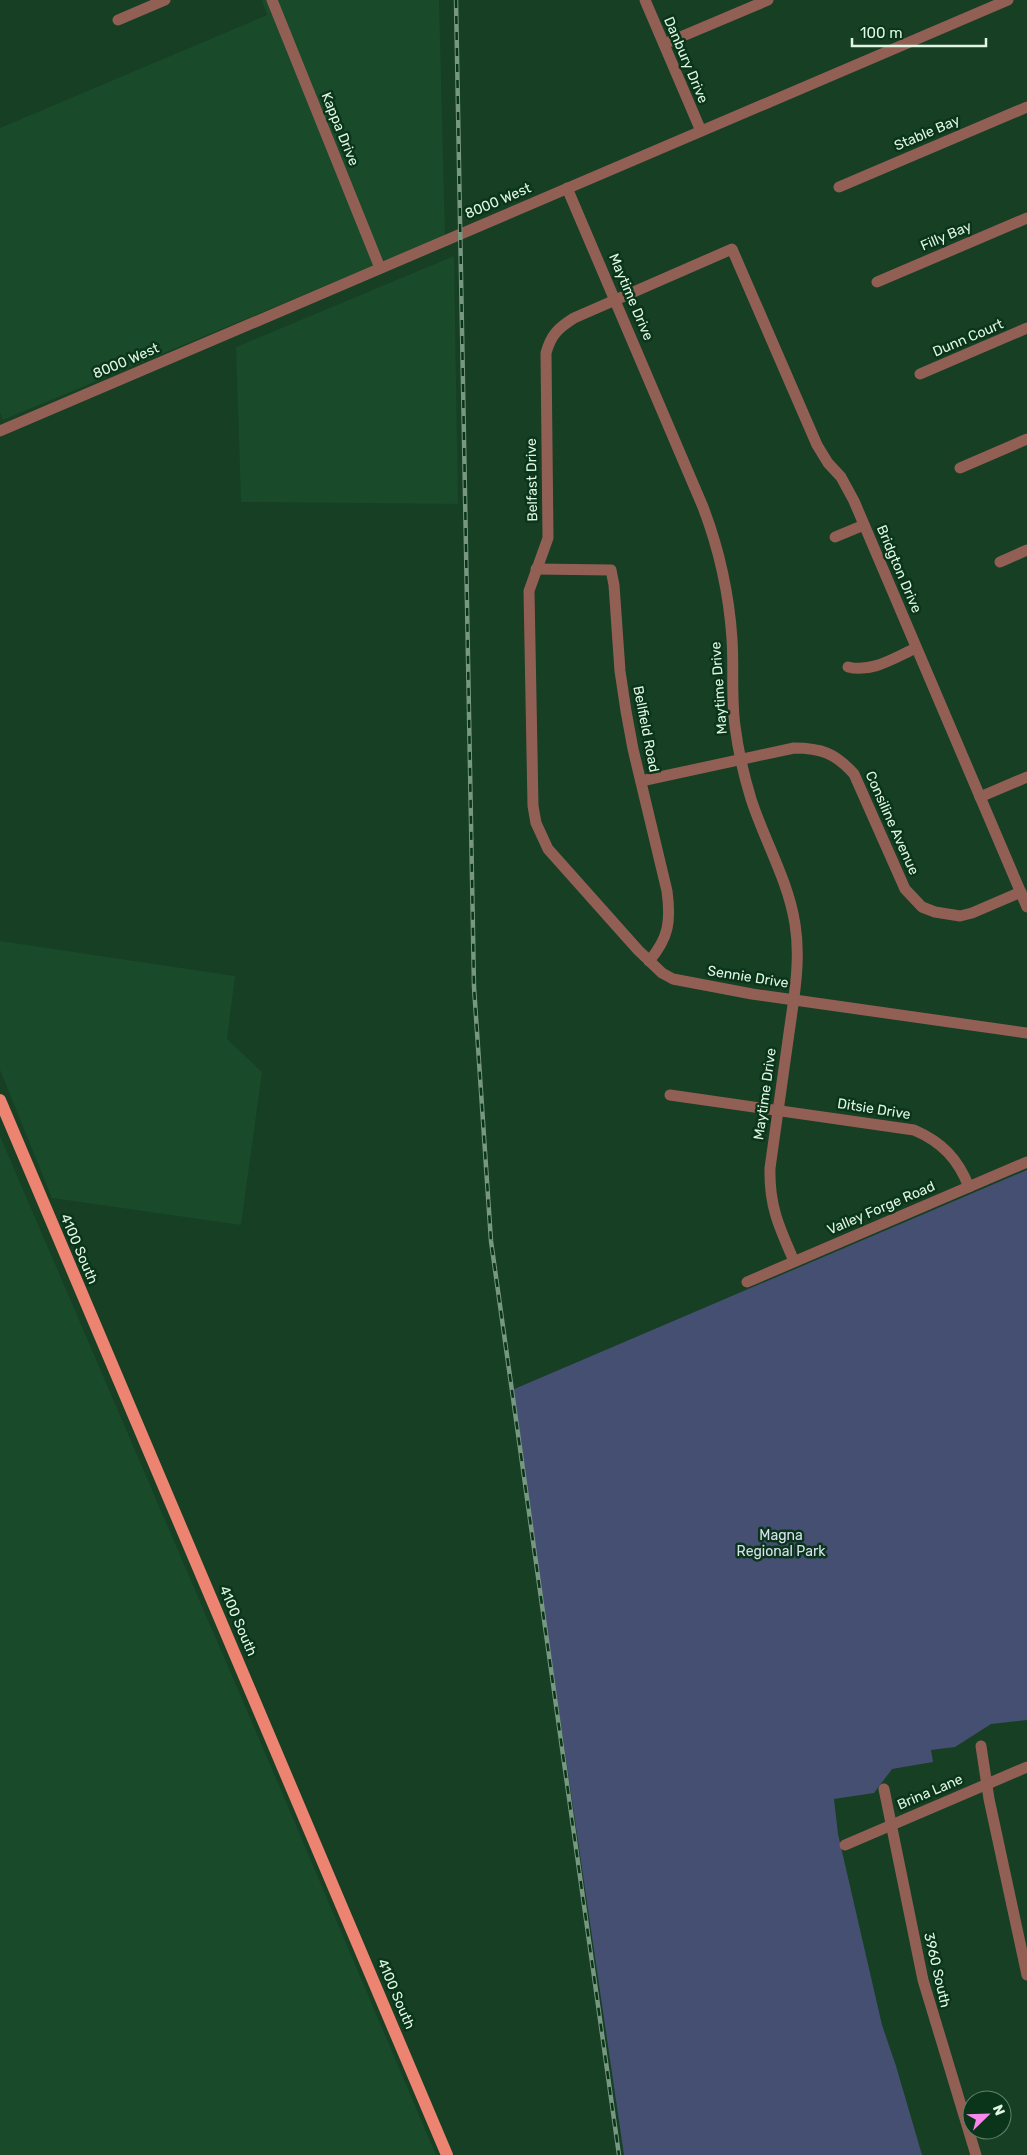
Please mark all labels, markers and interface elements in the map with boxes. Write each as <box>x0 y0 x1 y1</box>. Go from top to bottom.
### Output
street label: Danbury Drive <box>660 14 712 106</box>
scale bar <box>852 15 986 47</box>
text: 100 m <box>860 24 902 42</box>
street label: Kappa Drive <box>318 90 362 168</box>
street label: Stable Bay <box>892 111 963 154</box>
street label: 8000 West <box>462 179 534 223</box>
street label: Filly Bay <box>918 218 974 254</box>
street label: Maytime Drive <box>605 251 657 343</box>
street label: Dunn Court <box>930 315 1006 360</box>
street label: 8000 West <box>90 339 162 383</box>
street label: Belfast Drive <box>523 438 541 522</box>
street label: Bridgton Drive <box>873 522 925 616</box>
street label: Maytime Drive <box>707 641 731 735</box>
street label: Bellfield Road <box>629 684 663 774</box>
street label: Consiline Avenue <box>862 769 923 878</box>
street label: Sennie Drive <box>706 962 790 992</box>
street label: Maytime Drive <box>750 1047 780 1141</box>
street label: Ditsie Drive <box>836 1095 912 1123</box>
street label: Valley Forge Road <box>825 1178 937 1238</box>
street label: 4100 South <box>57 1211 101 1287</box>
park label: Magna Regional Park <box>737 1527 826 1560</box>
street label: 4100 South <box>216 1583 260 1659</box>
street label: Brina Lane <box>895 1771 966 1813</box>
street label: 3960 South <box>920 1931 954 2009</box>
street label: 4100 South <box>374 1956 418 2032</box>
north arrow <box>962 2090 1012 2140</box>
text: N <box>989 2102 1008 2118</box>

